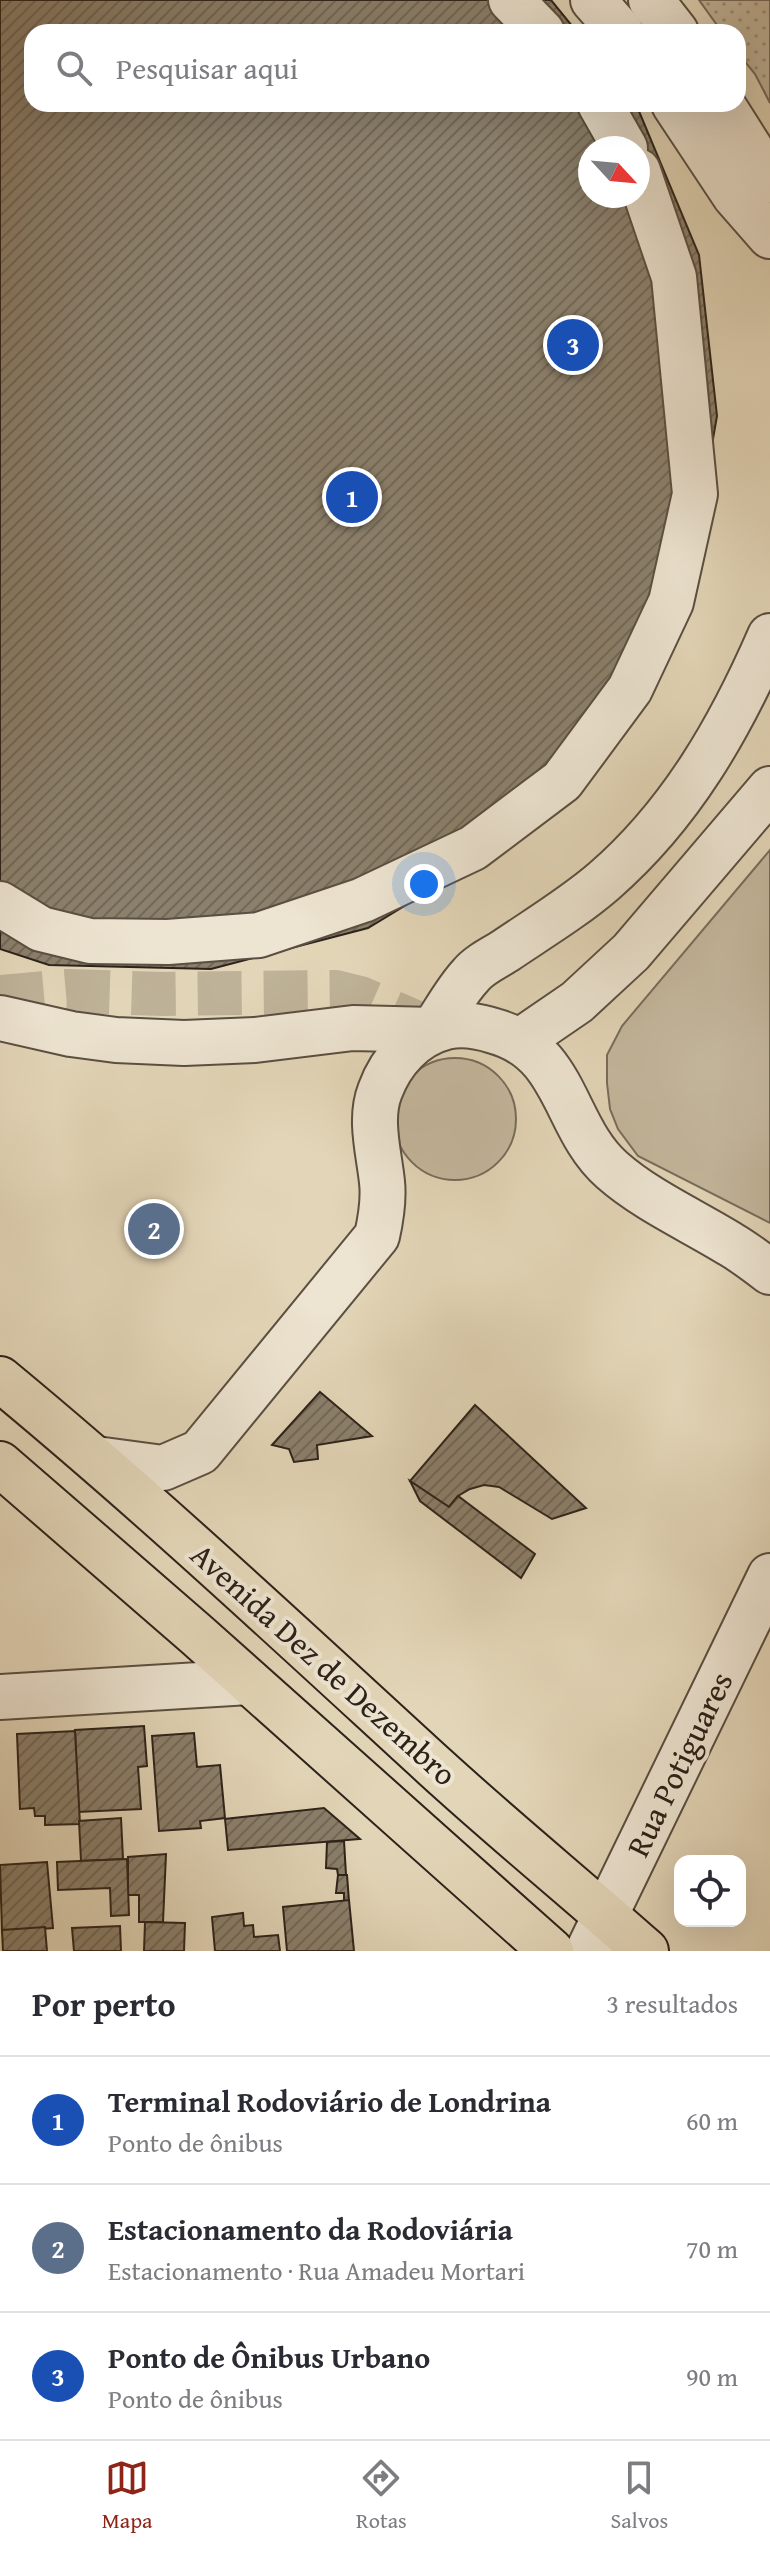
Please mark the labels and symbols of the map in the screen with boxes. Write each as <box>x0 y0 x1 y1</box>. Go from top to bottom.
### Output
north arrow <box>578 136 650 208</box>
pin: 3 <box>547 315 599 375</box>
pin: 1 <box>326 467 378 527</box>
your location <box>404 864 444 904</box>
pin: 2 <box>128 1199 180 1259</box>
street label: Avenida Dez de Dezembro <box>180 1531 468 1797</box>
street label: Rua Potiguares <box>614 1664 744 1864</box>

